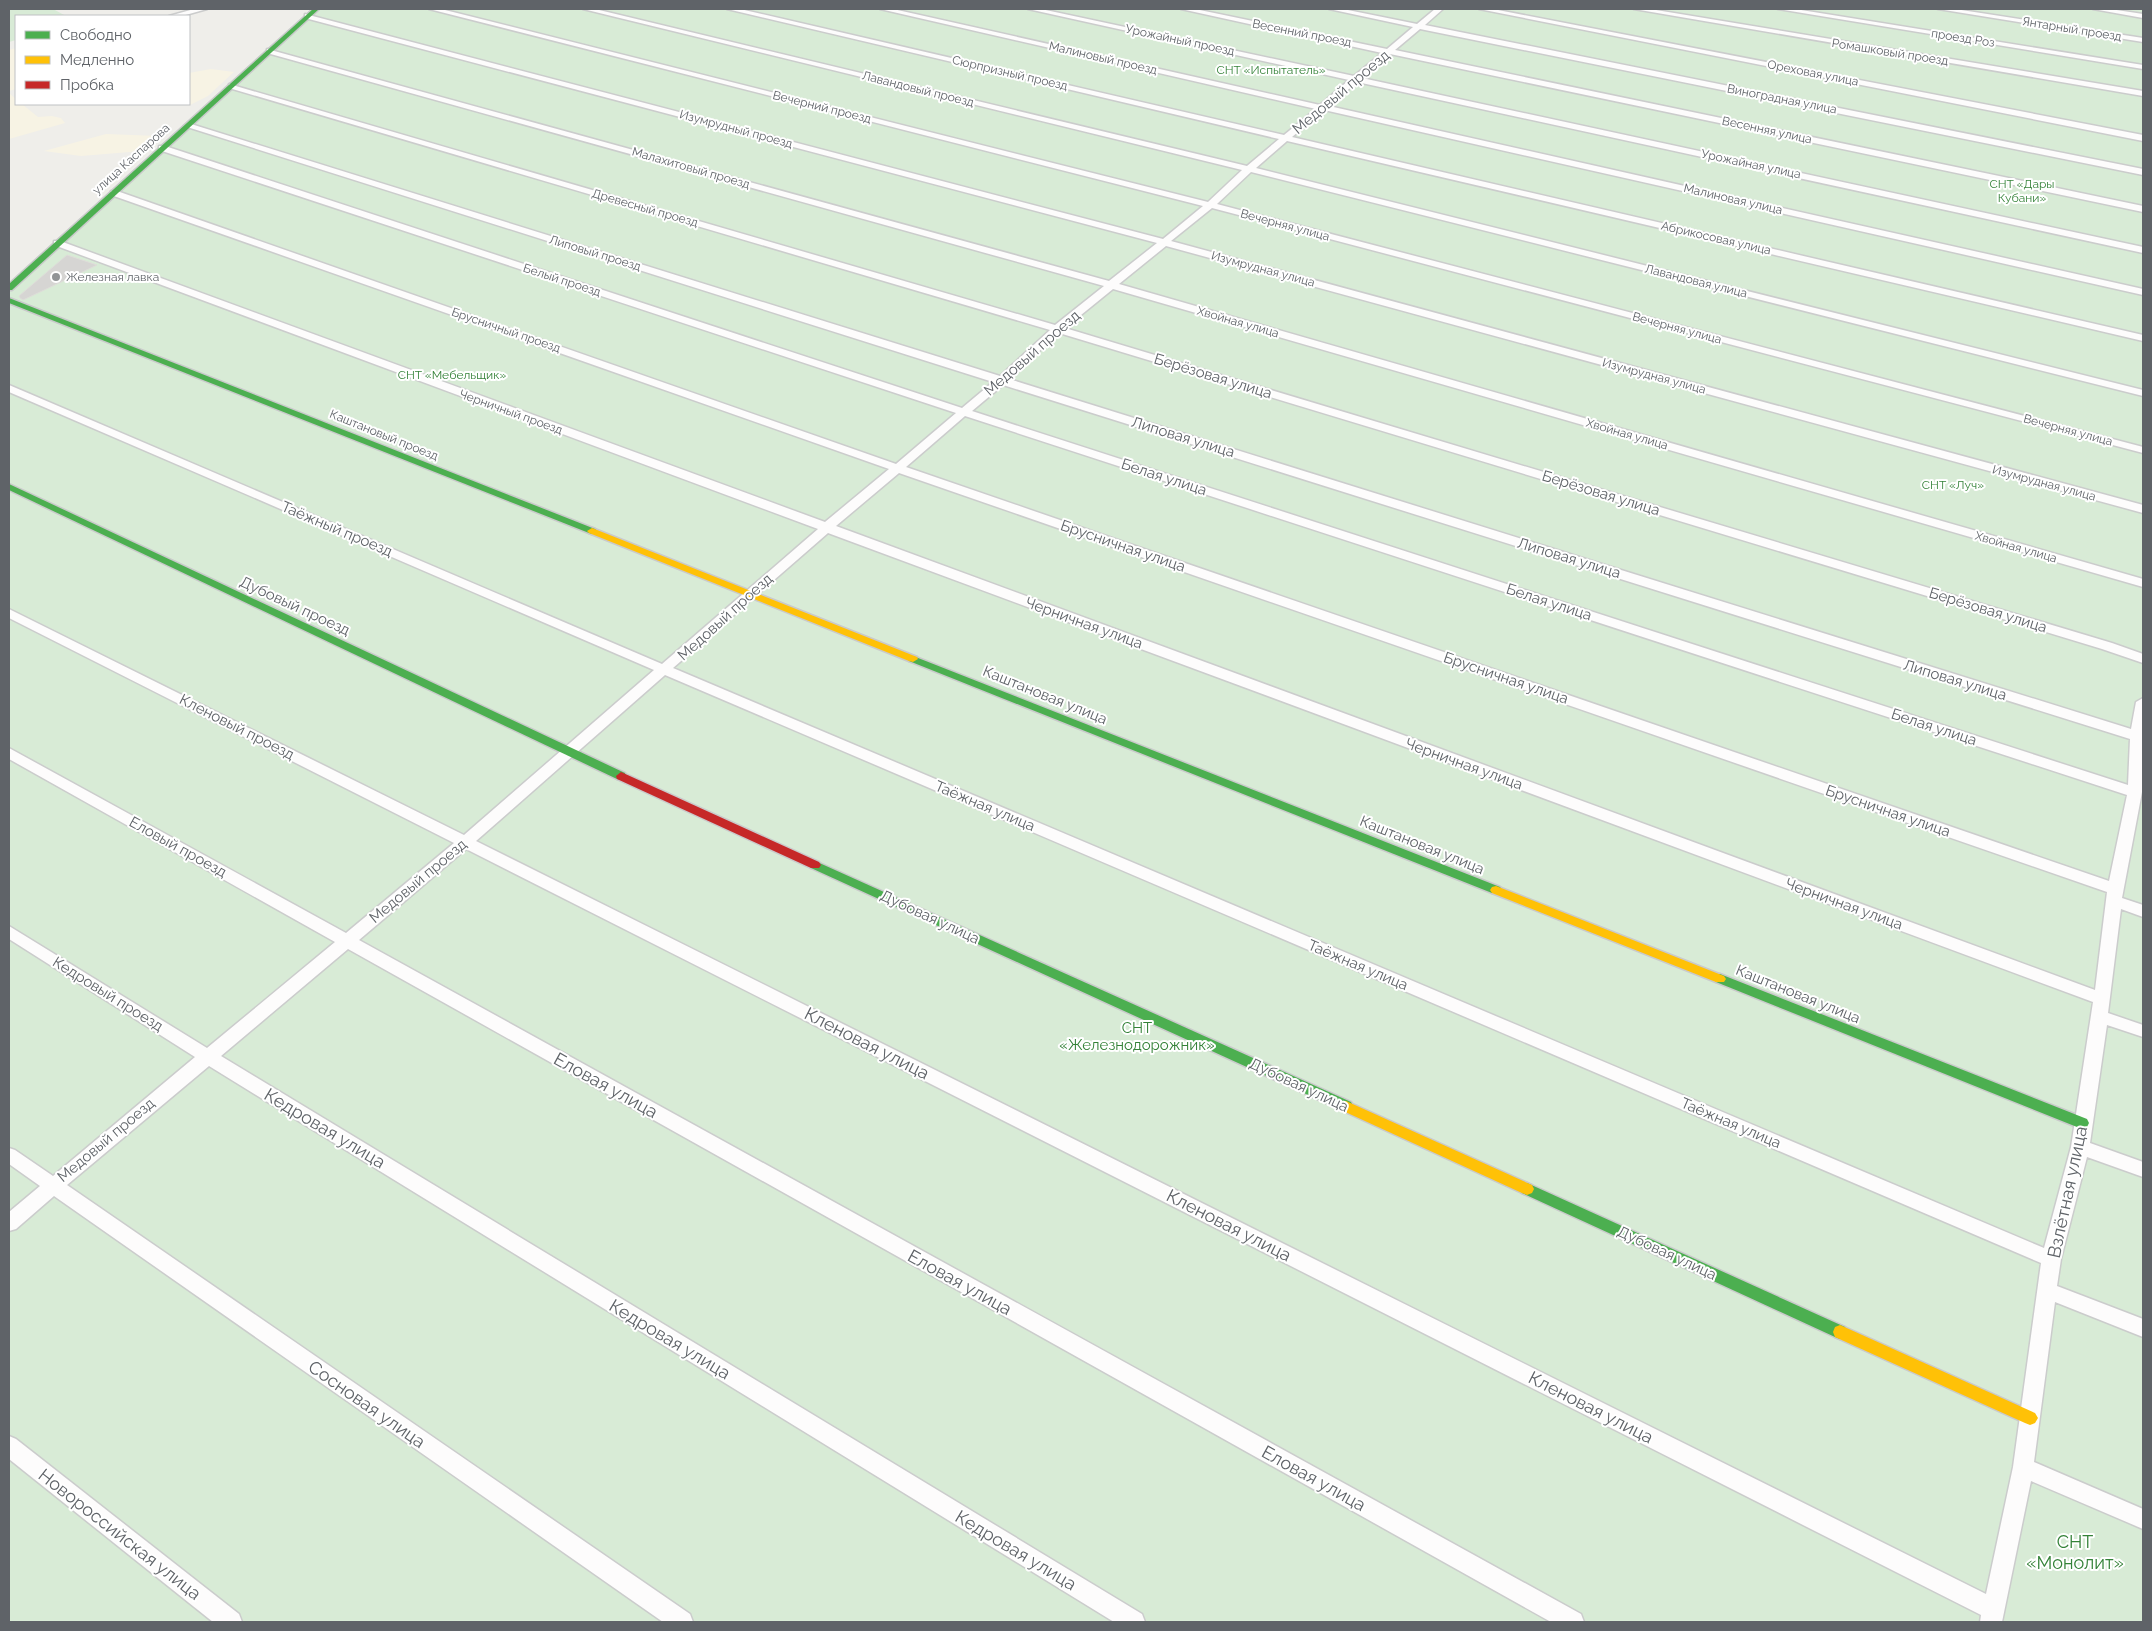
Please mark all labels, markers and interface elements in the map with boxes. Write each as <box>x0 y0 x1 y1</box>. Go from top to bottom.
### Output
street label: Янтарный проезд <box>2021 14 2123 44</box>
legend <box>15 15 190 105</box>
street label: Весенний проезд <box>1251 17 1353 49</box>
street label: Урожайный проезд <box>1124 22 1236 58</box>
text: Свободно <box>60 26 132 44</box>
street label: проезд Роз <box>1930 26 1996 50</box>
street label: Ромашковый проезд <box>1831 36 1949 68</box>
street label: Малиновый проезд <box>1047 39 1159 77</box>
street label: Медовый проезд <box>1289 46 1394 138</box>
text: Медленно <box>60 51 134 69</box>
street label: Сюрпризный проезд <box>951 53 1069 93</box>
street label: Ореховая улица <box>1766 57 1860 89</box>
park label: СНТ «Испытатель» <box>1216 63 1326 77</box>
street label: Лавандовый проезд <box>861 68 975 110</box>
text: Пробка <box>60 76 114 94</box>
street label: Виноградная улица <box>1726 81 1838 117</box>
street label: Вечерний проезд <box>771 88 873 126</box>
street label: Изумрудный проезд <box>678 107 794 151</box>
street label: Весенняя улица <box>1721 114 1813 146</box>
street label: улица Каспарова <box>90 121 172 197</box>
street label: Малахитовый проезд <box>630 144 752 192</box>
street label: Урожайная улица <box>1700 147 1802 181</box>
park label: СНТ «Дары Кубани» <box>1989 177 2055 205</box>
street label: Малиновая улица <box>1682 181 1784 217</box>
street label: Древесный проезд <box>590 186 700 230</box>
street label: Вечерняя улица <box>1239 206 1331 244</box>
street label: Абрикосовая улица <box>1660 219 1772 257</box>
street label: Липовый проезд <box>547 232 643 274</box>
street label: Изумрудная улица <box>1210 248 1316 290</box>
street label: Белый проезд <box>521 261 603 299</box>
street label: Лавандовая улица <box>1643 261 1749 301</box>
place label: Железная лавка <box>66 270 159 284</box>
marker: Железная лавка <box>50 271 62 283</box>
street label: Хвойная улица <box>1195 304 1281 340</box>
street label: Брусничный проезд <box>450 305 562 355</box>
street label: Медовый проезд <box>980 306 1084 400</box>
street label: Вечерняя улица <box>1631 309 1723 347</box>
street label: Берёзовая улица <box>1152 350 1274 402</box>
street label: Изумрудная улица <box>1601 355 1707 397</box>
park label: СНТ «Мебельщик» <box>398 368 506 382</box>
street label: Черничный проезд <box>458 387 564 437</box>
street label: Каштановый проезд <box>328 407 440 463</box>
street label: Вечерняя улица <box>2022 411 2114 449</box>
street label: Липовая улица <box>1129 413 1237 461</box>
street label: Хвойная улица <box>1584 416 1670 452</box>
street label: Белая улица <box>1119 455 1209 499</box>
street label: Изумрудная улица <box>1991 462 2097 504</box>
street label: Берёзовая улица <box>1540 467 1662 519</box>
park label: СНТ «Луч» <box>1922 478 1984 492</box>
street label: Таёжный проезд <box>279 497 396 561</box>
street label: Брусничная улица <box>1058 516 1188 576</box>
street label: Хвойная улица <box>1973 529 2059 565</box>
street label: Липовая улица <box>1515 534 1623 582</box>
street label: Медовый проезд <box>674 569 776 664</box>
street label: Дубовый проезд <box>237 573 353 640</box>
street label: Белая улица <box>1504 580 1594 624</box>
street label: Берёзовая улица <box>1927 584 2049 636</box>
street label: Черничная улица <box>1023 593 1145 653</box>
street label: Брусничная улица <box>1441 648 1571 708</box>
street label: Липовая улица <box>1901 656 2009 704</box>
street label: Каштановая улица <box>980 662 1110 728</box>
street label: Кленовый проезд <box>177 690 298 764</box>
street label: Белая улица <box>1889 705 1979 749</box>
street label: Черничная улица <box>1403 734 1525 794</box>
street label: Таёжная улица <box>932 777 1038 835</box>
street label: Брусничная улица <box>1823 781 1953 841</box>
street label: Каштановая улица <box>1357 812 1487 878</box>
street label: Еловый проезд <box>126 813 230 881</box>
street label: Медовый проезд <box>366 835 471 927</box>
street label: Черничная улица <box>1783 874 1905 934</box>
street label: Дубовая улица <box>878 886 982 948</box>
street label: Таёжная улица <box>1305 936 1411 994</box>
street label: Кедровый проезд <box>49 953 167 1035</box>
street label: Каштановая улица <box>1733 961 1863 1027</box>
street label: Кленовая улица <box>801 1002 933 1084</box>
park label: СНТ «Железнодорожник» <box>1059 1019 1215 1054</box>
street label: Еловая улица <box>550 1048 662 1122</box>
street label: Дубовая улица <box>1247 1054 1351 1116</box>
street label: Кедровая улица <box>261 1084 389 1172</box>
street label: Медовый проезд <box>54 1094 159 1186</box>
street label: Таёжная улица <box>1678 1094 1784 1152</box>
street label: Взлётная улица <box>2043 1124 2091 1260</box>
street label: Кленовая улица <box>1163 1184 1295 1266</box>
street label: Дубовая улица <box>1615 1222 1719 1284</box>
street label: Еловая улица <box>904 1245 1016 1319</box>
street label: Кедровая улица <box>606 1295 734 1383</box>
street label: Сосновая улица <box>304 1356 430 1452</box>
street label: Кленовая улица <box>1525 1366 1657 1448</box>
street label: Еловая улица <box>1258 1441 1370 1515</box>
street label: Новороссийская улица <box>35 1464 205 1604</box>
street label: Кедровая улица <box>952 1506 1080 1594</box>
park label: СНТ «Монолит» <box>2026 1531 2124 1573</box>

